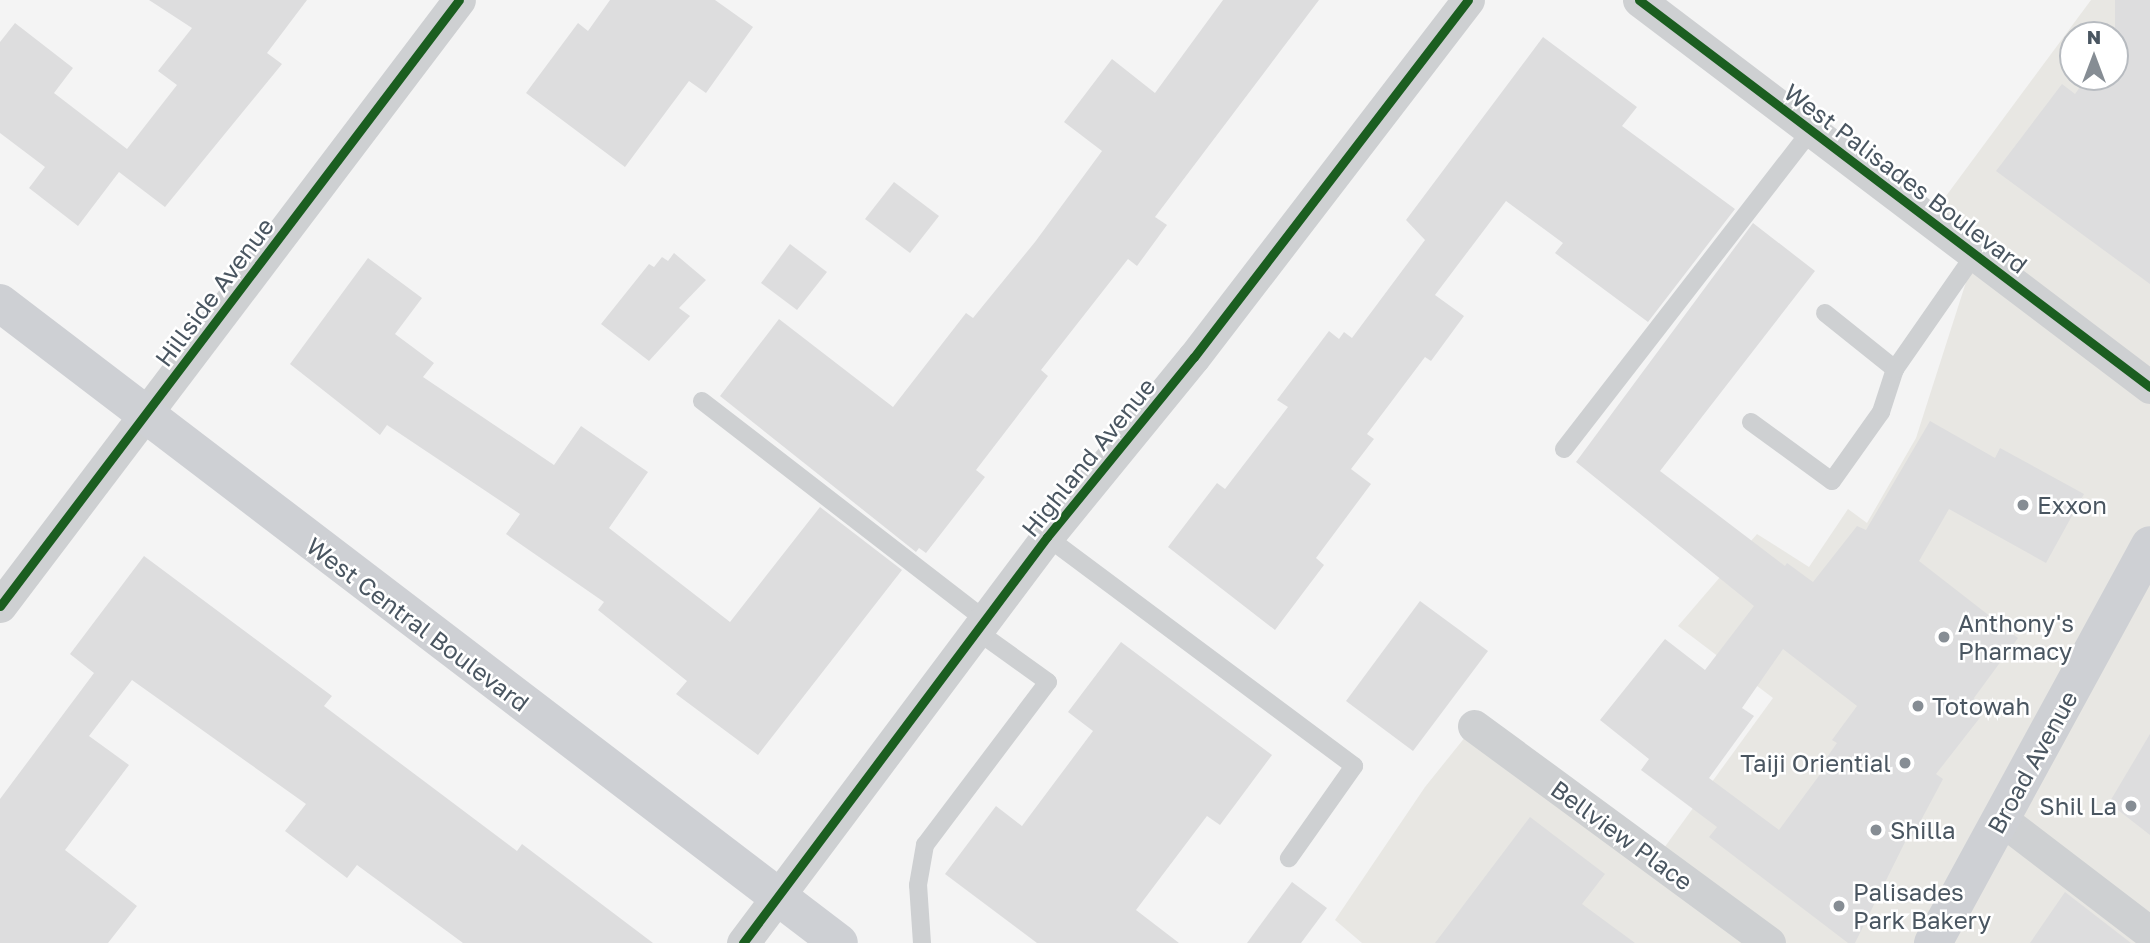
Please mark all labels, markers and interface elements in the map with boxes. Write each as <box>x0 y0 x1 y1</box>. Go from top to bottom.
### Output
north arrow <box>2059 21 2129 91</box>
text: N <box>2087 25 2101 48</box>
street label: West Palisades Boulevard <box>1779 77 2033 279</box>
street label: Hillside Avenue <box>149 212 279 372</box>
street label: Highland Avenue <box>1015 372 1161 542</box>
place label: Exxon <box>2037 491 2107 519</box>
marker: Exxon <box>2015 497 2031 513</box>
street label: West Central Boulevard <box>301 531 535 717</box>
place label: Anthony's Pharmacy <box>1958 609 2074 665</box>
marker: Anthony's Pharmacy <box>1936 629 1952 645</box>
street label: Broad Avenue <box>1981 686 2083 838</box>
place label: Totowah <box>1932 692 2030 720</box>
marker: Totowah <box>1910 698 1926 714</box>
place label: Taiji Oriential <box>1740 749 1891 777</box>
marker: Taiji Oriential <box>1897 755 1913 771</box>
street label: Bellview Place <box>1546 774 1698 896</box>
place label: Shil La <box>2039 792 2117 820</box>
marker: Shil La <box>2123 798 2139 814</box>
place label: Shilla <box>1890 816 1955 844</box>
marker: Shilla <box>1868 822 1884 838</box>
place label: Palisades Park Bakery <box>1853 878 1991 934</box>
marker: Palisades Park Bakery <box>1831 898 1847 914</box>

